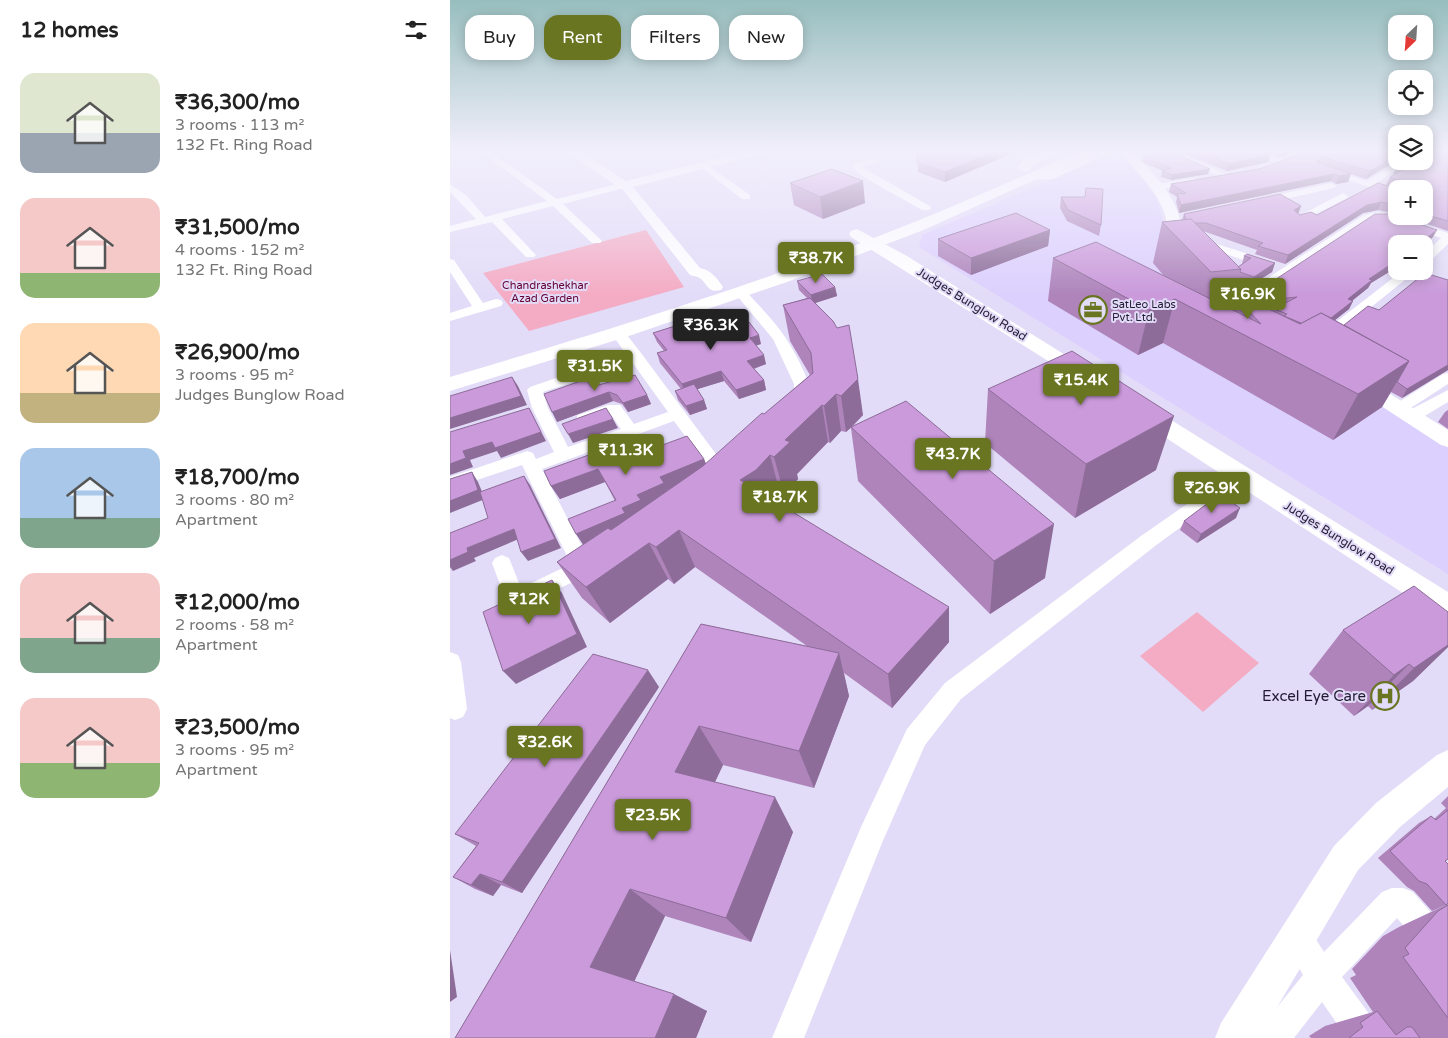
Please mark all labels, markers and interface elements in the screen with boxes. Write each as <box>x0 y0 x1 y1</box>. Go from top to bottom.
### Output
chip: Buy <box>465 15 534 60</box>
chip: Rent <box>544 15 621 60</box>
chip: Filters <box>631 15 719 60</box>
chip: New <box>729 15 803 60</box>
north arrow <box>1388 15 1432 60</box>
map controls <box>1388 15 1433 280</box>
icon: filters <box>402 16 430 44</box>
text: 12 homes <box>20 18 119 43</box>
button: locate <box>1388 70 1433 115</box>
text: ₹36,300/mo <box>175 90 300 115</box>
icon: home <box>60 93 120 153</box>
text: 3 rooms · 113 m² <box>175 115 304 135</box>
button: layers <box>1388 125 1433 170</box>
text: 132 Ft. Ring Road <box>175 135 313 155</box>
button: + <box>1388 180 1433 225</box>
text: ₹31,500/mo <box>175 215 300 240</box>
icon: home <box>60 218 120 278</box>
button: − <box>1388 235 1433 280</box>
text: 4 rooms · 152 m² <box>175 240 304 260</box>
pin: ₹38.7K <box>775 242 857 284</box>
text: ₹38.7K <box>789 248 843 268</box>
text: 132 Ft. Ring Road <box>175 260 313 280</box>
street label: Judges Bunglow Road <box>914 264 1030 344</box>
pin: ₹16.9K <box>1207 278 1289 320</box>
park label: Chandrashekhar Azad Garden <box>502 279 589 305</box>
text: ₹16.9K <box>1221 284 1275 304</box>
office icon: SatLeo Labs Pvt. Ltd. <box>1078 295 1108 325</box>
place label: SatLeo Labs Pvt. Ltd. <box>1112 298 1176 324</box>
pin: ₹36.3K <box>670 308 752 351</box>
text: ₹36.3K <box>684 315 738 335</box>
text: ₹26,900/mo <box>175 340 300 365</box>
icon: home <box>60 343 120 403</box>
pin: ₹31.5K <box>554 350 636 392</box>
text: ₹31.5K <box>568 356 622 376</box>
pin: ₹15.4K <box>1040 364 1122 406</box>
text: 3 rooms · 95 m² <box>175 365 294 385</box>
text: ₹15.4K <box>1054 370 1108 390</box>
text: Judges Bunglow Road <box>175 385 345 405</box>
pin: ₹11.3K <box>585 434 667 476</box>
pin: ₹43.7K <box>912 438 994 480</box>
text: ₹11.3K <box>599 440 653 460</box>
text: ₹43.7K <box>926 444 980 464</box>
text: ₹18,700/mo <box>175 465 300 490</box>
icon: home <box>60 468 120 528</box>
pin: ₹26.9K <box>1171 472 1253 514</box>
text: ₹26.9K <box>1185 478 1239 498</box>
pin: ₹18.7K <box>739 480 821 523</box>
text: ₹18.7K <box>753 487 807 507</box>
text: 3 rooms · 80 m² <box>175 490 294 510</box>
street label: Judges Bunglow Road <box>1281 498 1397 578</box>
text: Apartment <box>175 510 258 530</box>
pin: ₹12K <box>499 582 559 625</box>
text: ₹12K <box>509 589 549 609</box>
text: ₹12,000/mo <box>175 590 300 615</box>
icon: home <box>60 593 120 653</box>
text: 2 rooms · 58 m² <box>175 615 294 635</box>
text: Apartment <box>175 635 258 655</box>
hospital icon: Excel Eye Care <box>1370 681 1400 711</box>
place label: Excel Eye Care <box>1262 687 1366 705</box>
text: ₹23,500/mo <box>175 715 300 740</box>
icon: home <box>60 718 120 778</box>
pin: ₹32.6K <box>504 726 586 768</box>
text: ₹32.6K <box>518 732 572 752</box>
text: 3 rooms · 95 m² <box>175 740 294 760</box>
text: Apartment <box>175 760 258 780</box>
pin: ₹23.5K <box>612 798 694 841</box>
text: ₹23.5K <box>626 805 680 825</box>

